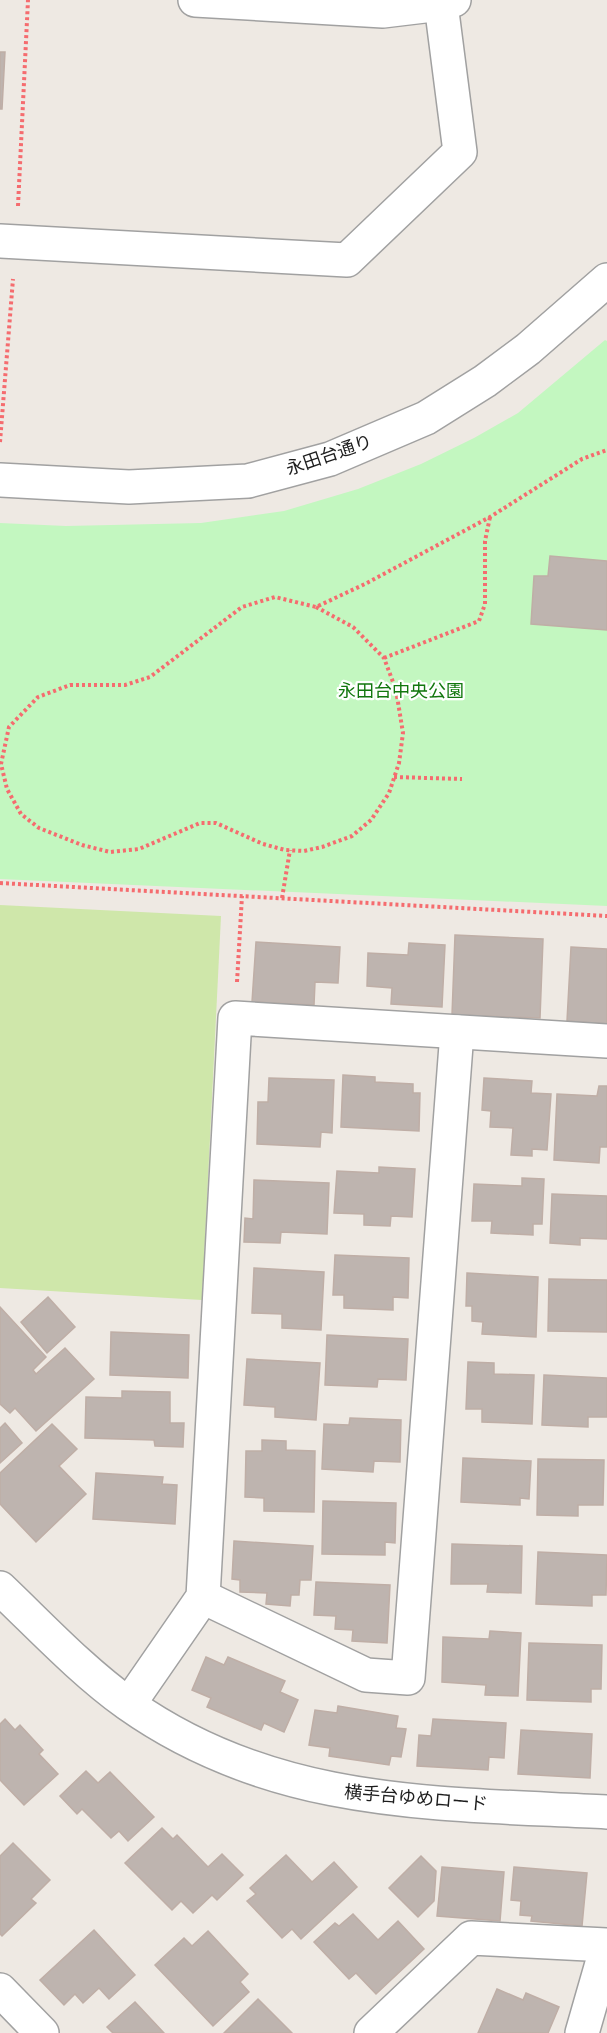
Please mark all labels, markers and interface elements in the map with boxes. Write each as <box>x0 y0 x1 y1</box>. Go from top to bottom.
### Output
street label: 永田台通り <box>283 429 375 479</box>
park label: 永田台中央公園 <box>338 679 464 701</box>
street label: 横手台ゆめロード <box>343 1780 489 1814</box>

